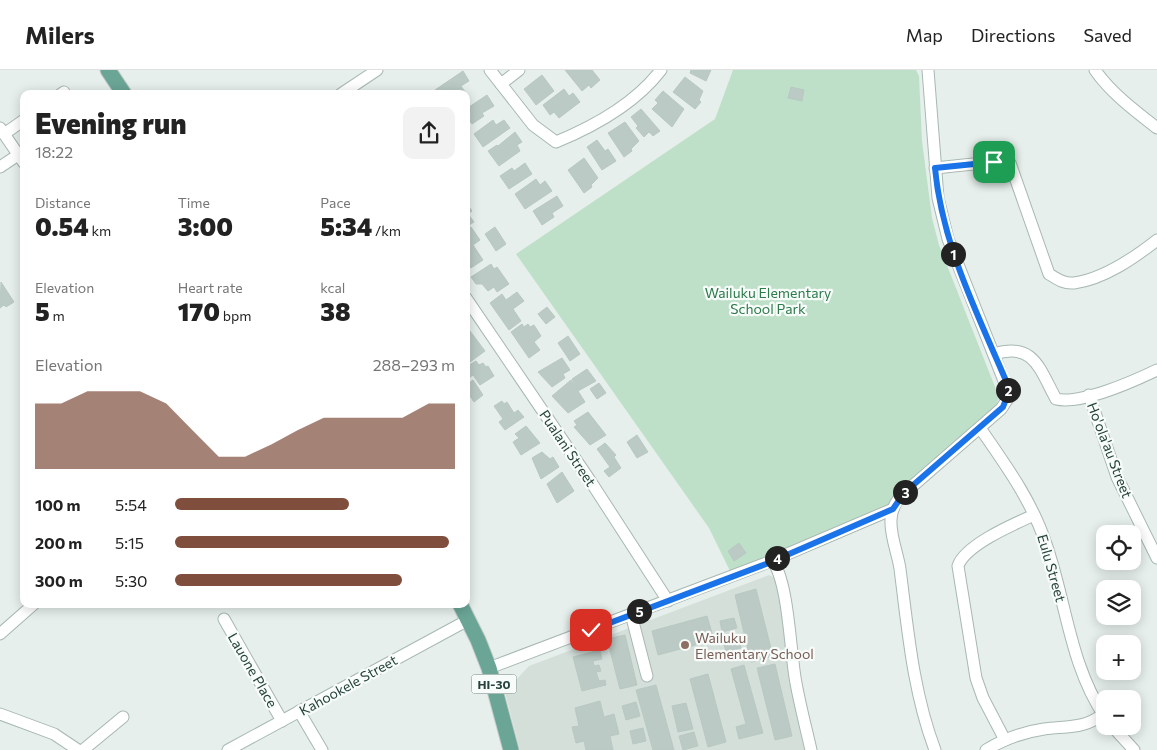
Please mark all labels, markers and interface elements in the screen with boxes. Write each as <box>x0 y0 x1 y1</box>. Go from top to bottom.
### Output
text: Milers <box>25 20 95 49</box>
text: Map <box>906 24 943 46</box>
text: Directions <box>971 24 1055 46</box>
text: Saved <box>1083 24 1132 46</box>
text: Evening run <box>35 106 187 140</box>
button: share <box>403 107 455 159</box>
pin <box>973 141 1015 183</box>
text: 18:22 <box>35 142 73 161</box>
icon: arrive <box>980 148 1008 176</box>
text: Distance <box>35 194 91 211</box>
text: Time <box>178 194 210 211</box>
text: Pace <box>320 194 351 211</box>
text: 0.54 <box>35 211 89 241</box>
text: 3:00 <box>178 211 233 241</box>
text: 5:34 <box>320 211 372 241</box>
text: km <box>89 222 111 239</box>
text: /km <box>372 222 401 239</box>
pin: 1 <box>940 242 966 266</box>
text: 1 <box>950 246 957 263</box>
text: Elevation <box>35 279 94 296</box>
text: Heart rate <box>178 279 243 296</box>
text: kcal <box>320 279 345 296</box>
park label: Wailuku Elementary School Park <box>705 284 831 317</box>
text: 5 <box>35 296 50 326</box>
text: 170 <box>178 296 220 326</box>
text: 38 <box>320 296 351 326</box>
text: m <box>50 307 65 324</box>
text: bpm <box>220 307 251 324</box>
text: Elevation <box>35 355 103 374</box>
text: 288–293 m <box>373 355 455 374</box>
pin: 2 <box>996 378 1020 402</box>
text: 2 <box>1005 382 1012 399</box>
street label: Ho'ola'au Street <box>1084 400 1136 501</box>
street label: Pualani Street <box>536 406 600 490</box>
pin: 3 <box>892 480 918 504</box>
text: 3 <box>901 484 910 501</box>
text: 100 m <box>35 495 81 514</box>
text: 5:54 <box>115 495 147 514</box>
map controls <box>1096 525 1141 735</box>
button: locate <box>1096 525 1141 570</box>
street label: Eulu Street <box>1034 532 1070 604</box>
text: 200 m <box>35 533 82 552</box>
text: 5:15 <box>115 533 144 552</box>
pin: 4 <box>764 546 790 570</box>
text: 4 <box>773 550 782 567</box>
text: 300 m <box>35 571 83 590</box>
text: 5:30 <box>115 571 148 590</box>
button: layers <box>1096 580 1141 625</box>
pin: 5 <box>626 598 652 624</box>
text: 5 <box>635 603 644 620</box>
pin <box>570 609 612 651</box>
icon: check <box>577 616 605 644</box>
place label: Wailuku Elementary School <box>695 629 814 662</box>
street label: Lauone Place <box>225 630 281 710</box>
button: + <box>1096 635 1141 680</box>
marker: Wailuku Elementary School <box>679 639 691 651</box>
street label: Kahookele Street <box>296 651 400 719</box>
road number: HI-30 <box>472 674 516 694</box>
button: − <box>1096 690 1141 735</box>

